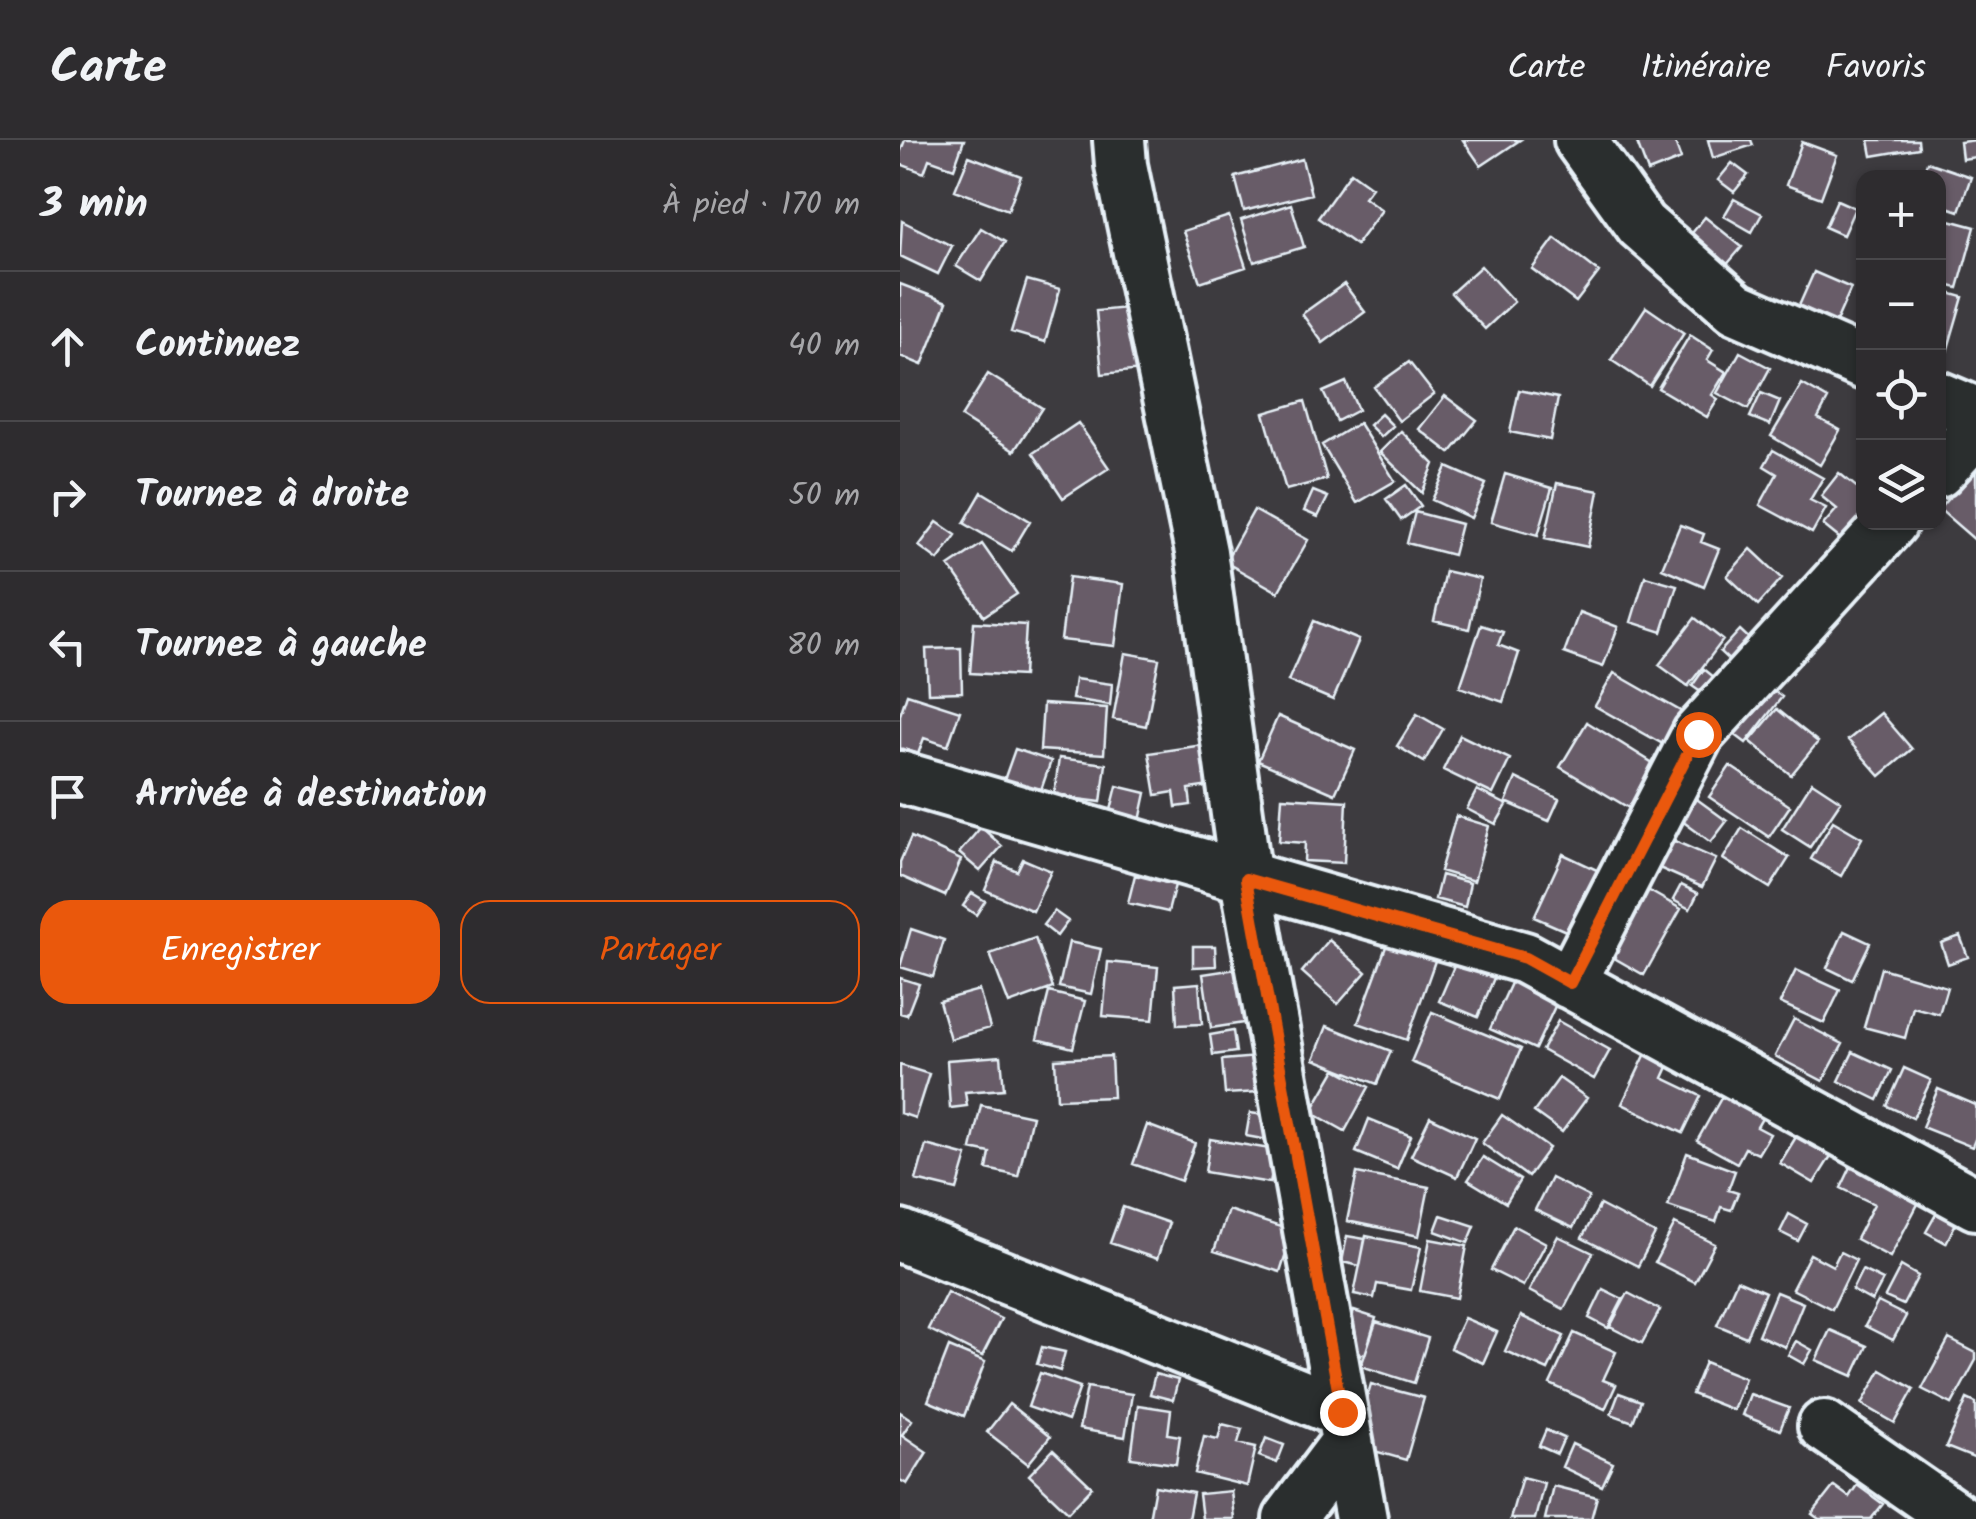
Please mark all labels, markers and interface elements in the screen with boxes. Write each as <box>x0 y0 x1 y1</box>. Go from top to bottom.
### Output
text: Carte <box>50 31 167 107</box>
text: Carte <box>1507 41 1585 97</box>
text: Itinéraire <box>1640 41 1771 97</box>
text: Favoris <box>1826 41 1926 97</box>
map controls <box>1856 170 1946 530</box>
button: + <box>1856 170 1946 260</box>
text: 3 min <box>40 172 148 239</box>
text: À pied · 170 m <box>662 180 860 231</box>
button: − <box>1856 260 1946 350</box>
text: Continuez <box>135 316 300 376</box>
icon: ahead <box>40 319 95 374</box>
text: 40 m <box>788 321 860 372</box>
button: locate <box>1856 350 1946 440</box>
button: layers <box>1856 440 1946 530</box>
text: Tournez à droite <box>135 466 409 526</box>
icon: right <box>40 469 95 524</box>
text: 50 m <box>789 471 860 522</box>
text: Tournez à gauche <box>135 616 427 676</box>
icon: left <box>40 619 95 674</box>
text: 80 m <box>786 621 860 672</box>
route start <box>1676 712 1722 758</box>
text: Arrivée à destination <box>135 766 487 826</box>
icon: arrive <box>40 769 95 824</box>
button: Enregistrer <box>40 900 440 1004</box>
button: Partager <box>460 900 860 1004</box>
route end <box>1320 1390 1366 1436</box>

